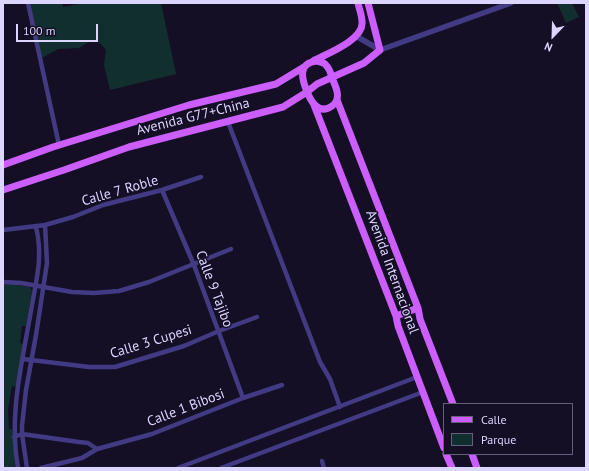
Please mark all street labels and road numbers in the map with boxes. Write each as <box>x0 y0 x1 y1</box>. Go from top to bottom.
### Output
street label: Avenida G77+China <box>135 95 251 139</box>
street label: Calle 7 Roble <box>80 172 160 210</box>
street label: Avenida Internacional <box>362 208 422 336</box>
street label: Calle 9 Tajibo <box>192 248 236 330</box>
street label: Calle 3 Cupesi <box>108 322 194 362</box>
street label: Calle 1 Bibosi <box>145 386 227 430</box>

